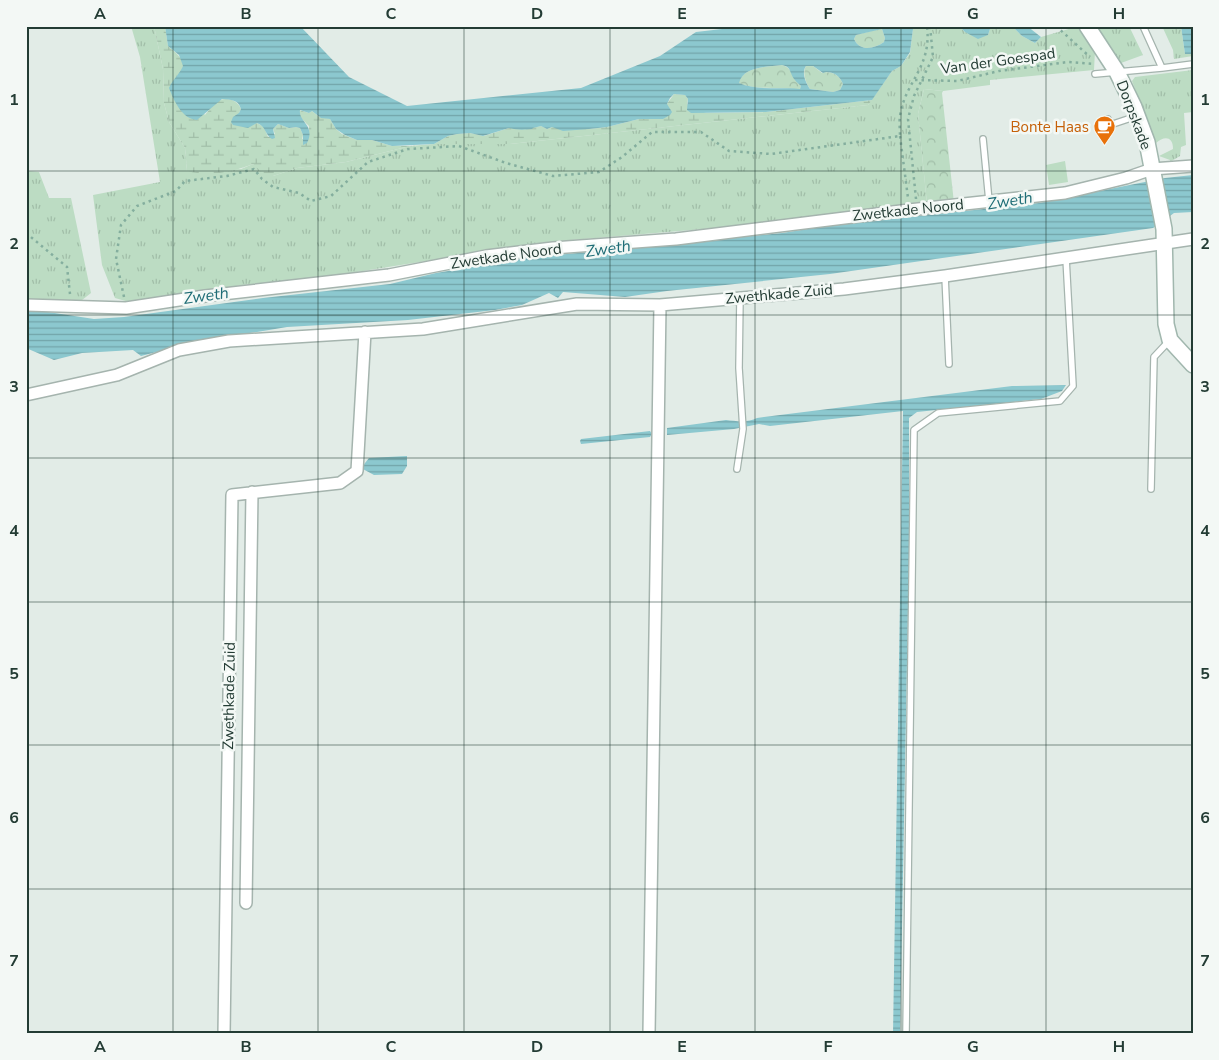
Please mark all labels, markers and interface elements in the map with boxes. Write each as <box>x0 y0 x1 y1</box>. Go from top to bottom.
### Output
text: A <box>94 3 106 25</box>
text: B <box>240 3 252 25</box>
text: C <box>386 3 397 25</box>
text: D <box>531 3 543 25</box>
text: E <box>677 3 687 25</box>
text: F <box>824 3 833 25</box>
text: G <box>967 3 979 25</box>
text: H <box>1113 3 1125 25</box>
street label: Van der Goespad <box>938 43 1057 79</box>
street label: Dorpskade <box>1112 77 1156 153</box>
text: 1 <box>9 89 19 111</box>
text: 1 <box>1200 89 1210 111</box>
cafe icon: Bonte Haas <box>1093 115 1117 146</box>
place label: Bonte Haas <box>1010 117 1089 137</box>
water label: Zweth <box>986 187 1034 215</box>
street label: Zwetkade Noord <box>851 194 965 226</box>
text: 2 <box>9 233 19 255</box>
text: 2 <box>1200 233 1210 255</box>
water label: Zweth <box>584 235 632 263</box>
street label: Zwetkade Noord <box>449 238 563 274</box>
street label: Zwethkade Zuid <box>724 279 834 309</box>
water label: Zweth <box>182 282 230 310</box>
text: 3 <box>9 376 19 398</box>
text: 3 <box>1200 376 1210 398</box>
text: 4 <box>9 520 19 542</box>
text: 4 <box>1200 520 1210 542</box>
street label: Zwethkade Zuid <box>218 642 240 750</box>
text: 5 <box>9 663 19 685</box>
text: 5 <box>1200 663 1210 685</box>
text: 6 <box>9 807 19 829</box>
text: 6 <box>1200 807 1210 829</box>
text: 7 <box>9 950 19 972</box>
text: 7 <box>1200 950 1210 972</box>
text: A <box>94 1036 106 1058</box>
text: B <box>240 1036 252 1058</box>
text: C <box>386 1036 397 1058</box>
text: D <box>531 1036 543 1058</box>
text: E <box>677 1036 687 1058</box>
text: F <box>824 1036 833 1058</box>
text: G <box>967 1036 979 1058</box>
text: H <box>1113 1036 1125 1058</box>

